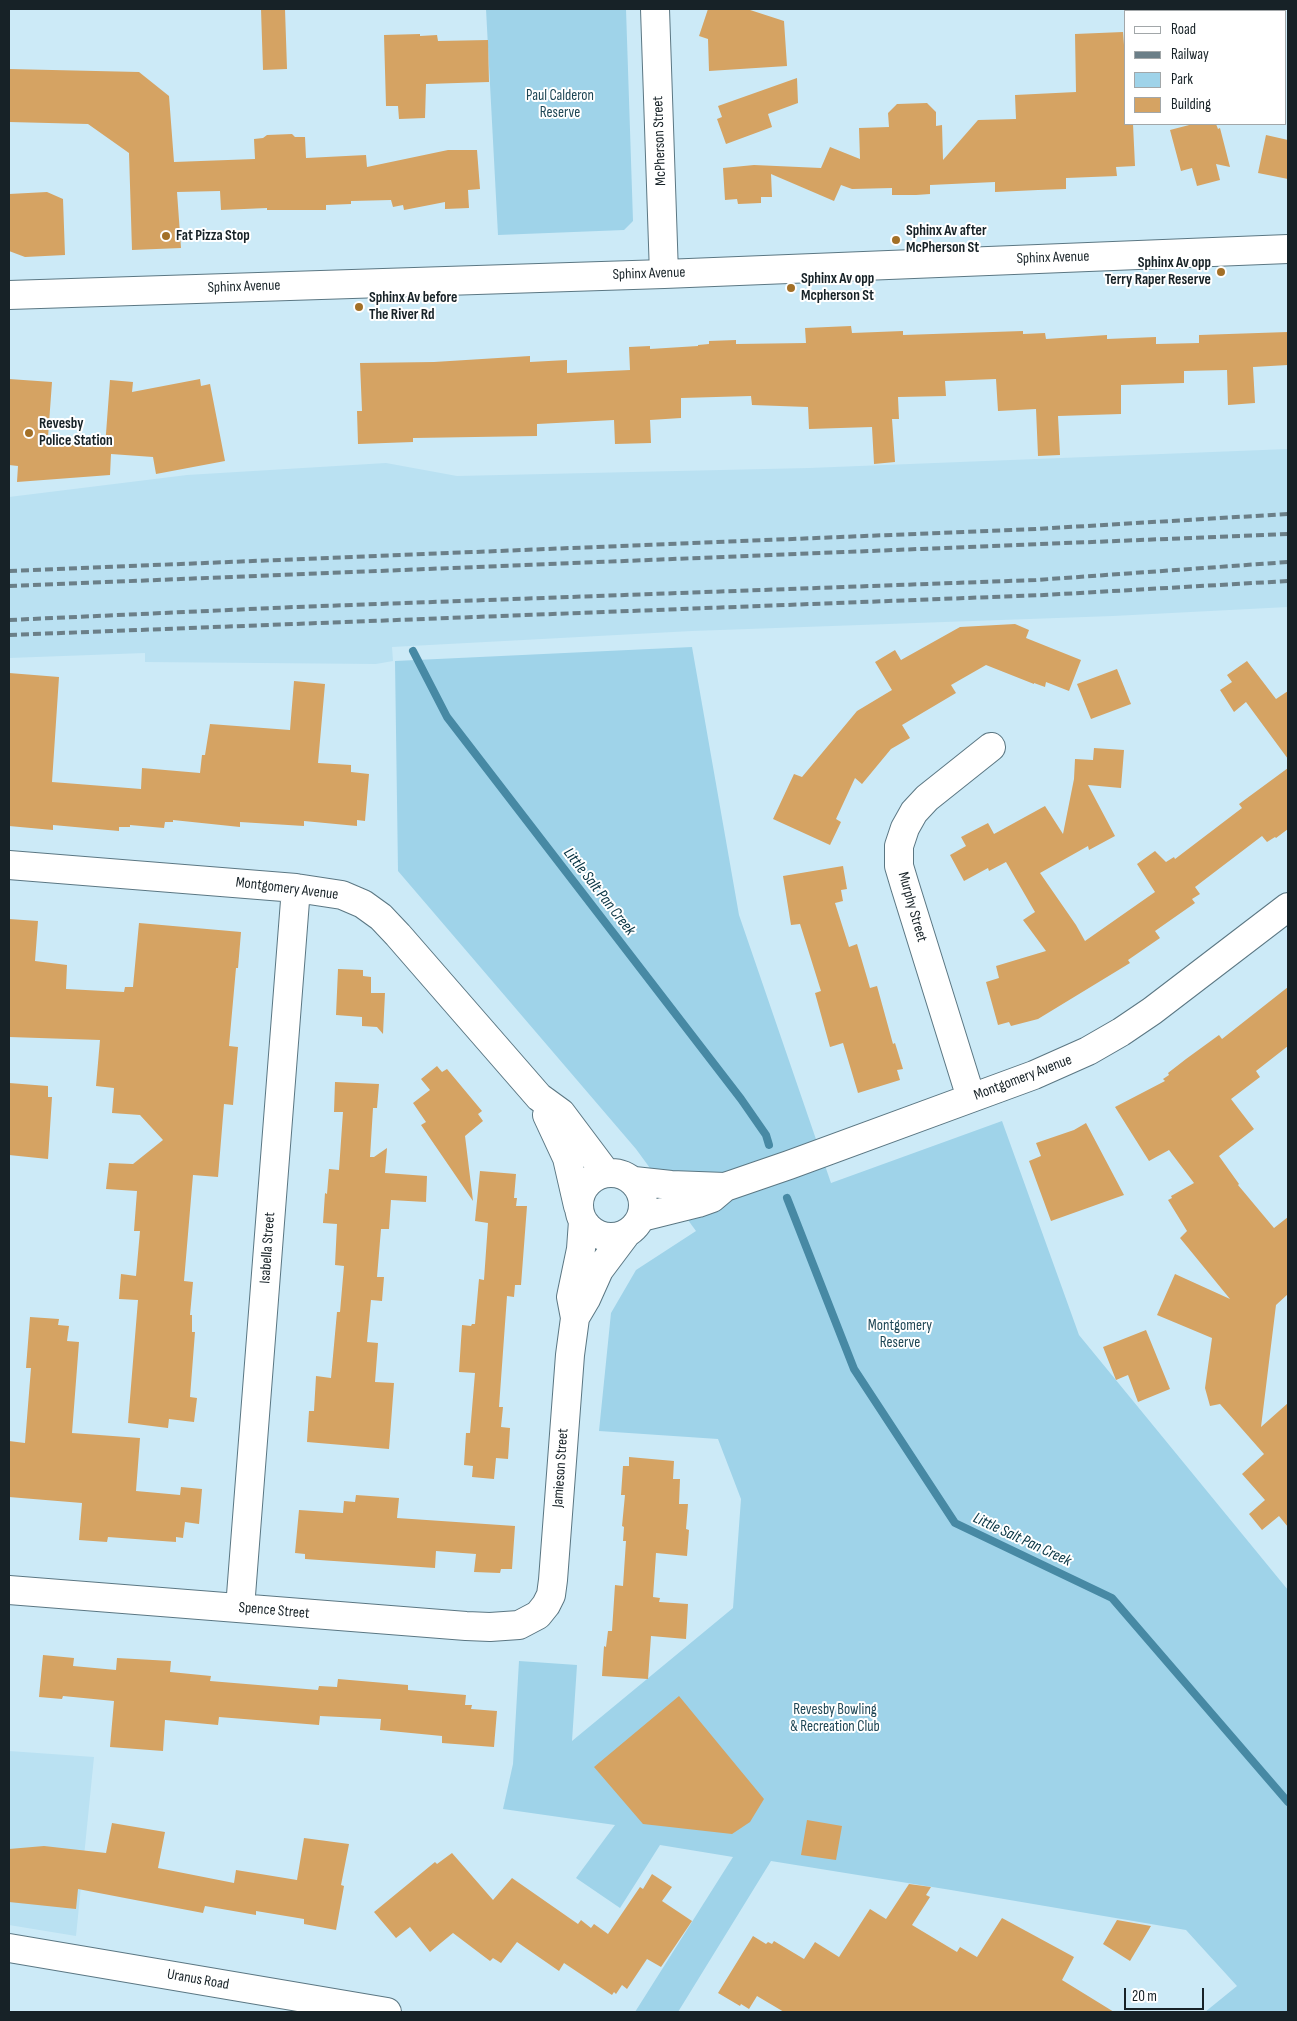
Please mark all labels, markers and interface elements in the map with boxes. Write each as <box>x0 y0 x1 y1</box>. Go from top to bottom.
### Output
legend <box>1124 10 1287 125</box>
text: Road <box>1171 20 1196 39</box>
text: Railway <box>1171 45 1209 64</box>
text: Park <box>1171 70 1193 89</box>
park label: Paul Calderon Reserve <box>526 87 594 122</box>
text: Building <box>1171 95 1211 114</box>
street label: McPherson Street <box>649 96 671 186</box>
place label: Sphinx Av after McPherson St <box>906 222 987 257</box>
place label: Fat Pizza Stop <box>176 227 250 245</box>
marker: Fat Pizza Stop <box>160 230 172 242</box>
marker: Sphinx Av after McPherson St <box>890 234 902 246</box>
street label: Sphinx Avenue <box>1016 248 1090 268</box>
place label: Sphinx Av opp Terry Raper Reserve <box>1105 254 1211 289</box>
street label: Sphinx Avenue <box>612 264 686 284</box>
marker: Sphinx Av opp Terry Raper Reserve <box>1215 266 1227 278</box>
place label: Sphinx Av opp Mcpherson St <box>801 270 874 305</box>
street label: Sphinx Avenue <box>207 277 281 297</box>
marker: Sphinx Av opp Mcpherson St <box>785 282 797 294</box>
place label: Sphinx Av before The River Rd <box>369 289 457 324</box>
marker: Sphinx Av before The River Rd <box>353 301 365 313</box>
place label: Revesby Police Station <box>39 415 113 450</box>
marker: Revesby Police Station <box>23 427 35 439</box>
water label: Little Salt Pan Creek <box>559 844 639 940</box>
street label: Murphy Street <box>893 870 931 944</box>
street label: Montgomery Avenue <box>235 874 339 904</box>
street label: Montgomery Avenue <box>972 1051 1074 1105</box>
street label: Isabella Street <box>257 1212 279 1284</box>
park label: Montgomery Reserve <box>868 1317 932 1352</box>
street label: Jamieson Street <box>549 1428 573 1508</box>
water label: Little Salt Pan Creek <box>970 1509 1074 1571</box>
street label: Spence Street <box>238 1599 310 1623</box>
park label: Revesby Bowling & Recreation Club <box>790 1701 880 1736</box>
street label: Uranus Road <box>166 1966 230 1994</box>
scale bar <box>1127 1978 1207 2010</box>
text: 20 m <box>1132 1987 1157 2006</box>

